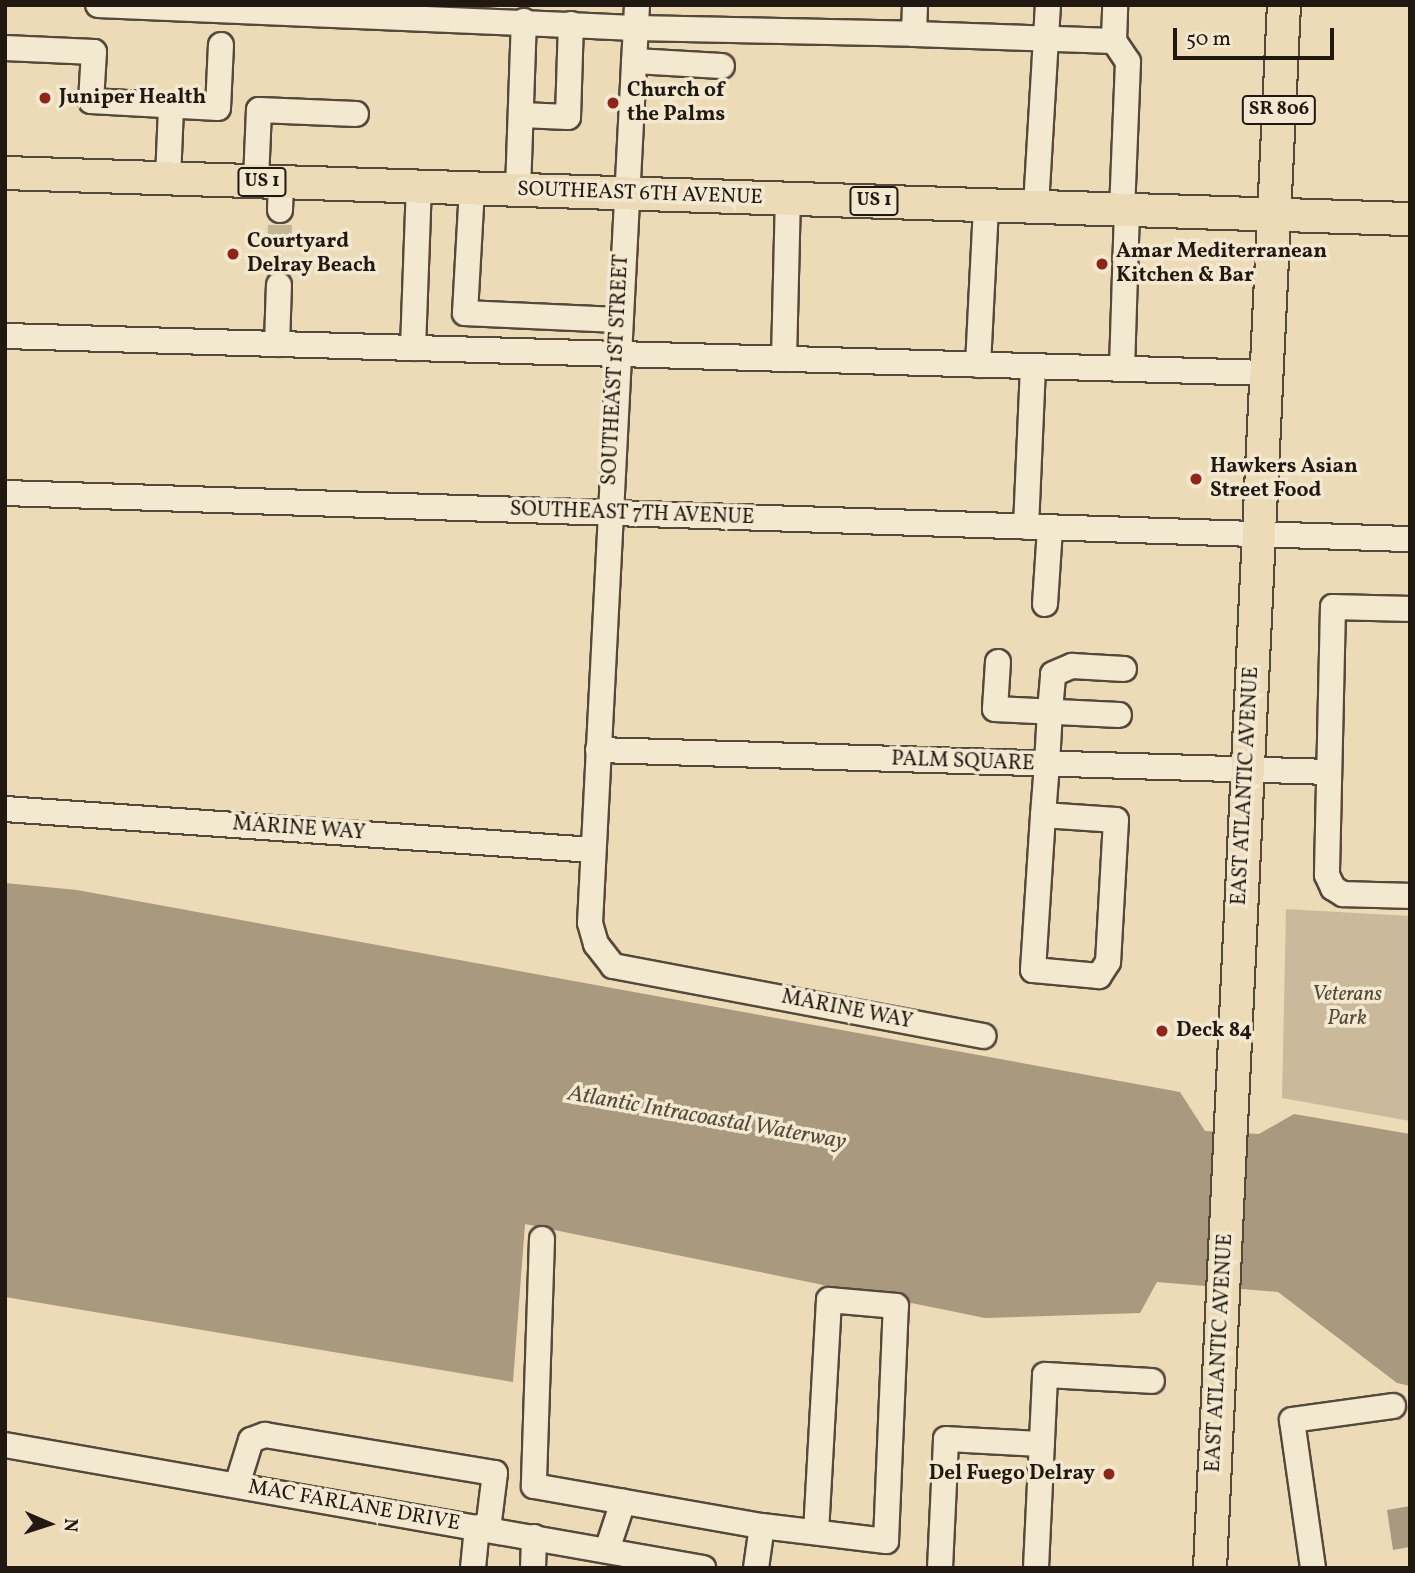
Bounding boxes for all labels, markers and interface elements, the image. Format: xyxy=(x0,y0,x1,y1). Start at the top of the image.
scale bar xyxy=(1177,14,1338,58)
text: 50 m xyxy=(1186,25,1231,54)
place label: Church of the Palms xyxy=(627,78,725,128)
place label: Juniper Health xyxy=(59,85,206,111)
marker: Juniper Health xyxy=(37,90,53,106)
road number: SR 806 xyxy=(1240,94,1318,125)
marker: Church of the Palms xyxy=(605,95,621,111)
road number: US 1 xyxy=(236,166,288,198)
street label: SOUTHEAST 6TH AVENUE xyxy=(516,177,764,211)
road number: US 1 xyxy=(848,186,900,216)
place label: Courtyard Delray Beach xyxy=(247,229,377,279)
place label: Amar Mediterranean Kitchen & Bar xyxy=(1116,239,1327,289)
marker: Courtyard Delray Beach xyxy=(225,246,241,262)
street label: SOUTHEAST 1ST STREET xyxy=(597,253,635,487)
marker: Amar Mediterranean Kitchen & Bar xyxy=(1094,256,1110,272)
place label: Hawkers Asian Street Food xyxy=(1210,454,1358,504)
marker: Hawkers Asian Street Food xyxy=(1188,471,1204,487)
street label: SOUTHEAST 7TH AVENUE xyxy=(509,497,755,531)
street label: EAST ATLANTIC AVENUE xyxy=(1227,666,1265,906)
street label: PALM SQUARE xyxy=(891,747,1035,777)
street label: MARINE WAY xyxy=(231,812,367,846)
park label: Veterans Park xyxy=(1312,982,1382,1032)
street label: MARINE WAY xyxy=(779,985,915,1035)
place label: Deck 84 xyxy=(1176,1018,1252,1044)
marker: Deck 84 xyxy=(1154,1023,1170,1039)
water label: Atlantic Intracoastal Waterway xyxy=(566,1080,848,1156)
street label: EAST ATLANTIC AVENUE xyxy=(1201,1233,1239,1473)
place label: Del Fuego Delray xyxy=(929,1461,1095,1487)
marker: Del Fuego Delray xyxy=(1101,1466,1117,1482)
street label: MAC FARLANE DRIVE xyxy=(246,1475,462,1537)
north arrow xyxy=(14,1489,84,1559)
text: N xyxy=(57,1518,83,1533)

